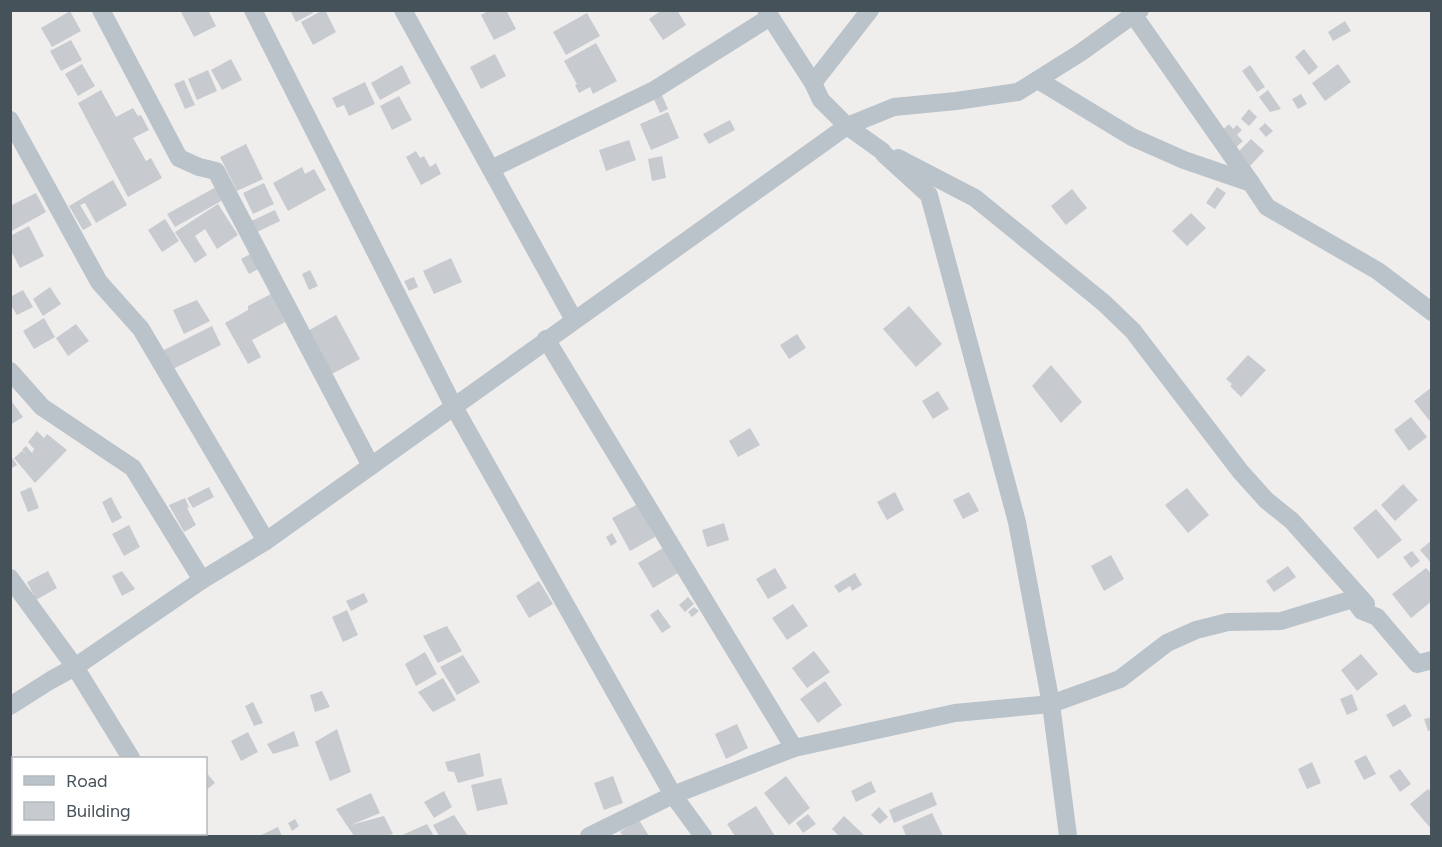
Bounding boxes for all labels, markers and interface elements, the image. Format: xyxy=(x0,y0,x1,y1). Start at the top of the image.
legend xyxy=(12,757,207,835)
text: Road xyxy=(66,770,107,792)
text: Building xyxy=(66,800,131,822)

